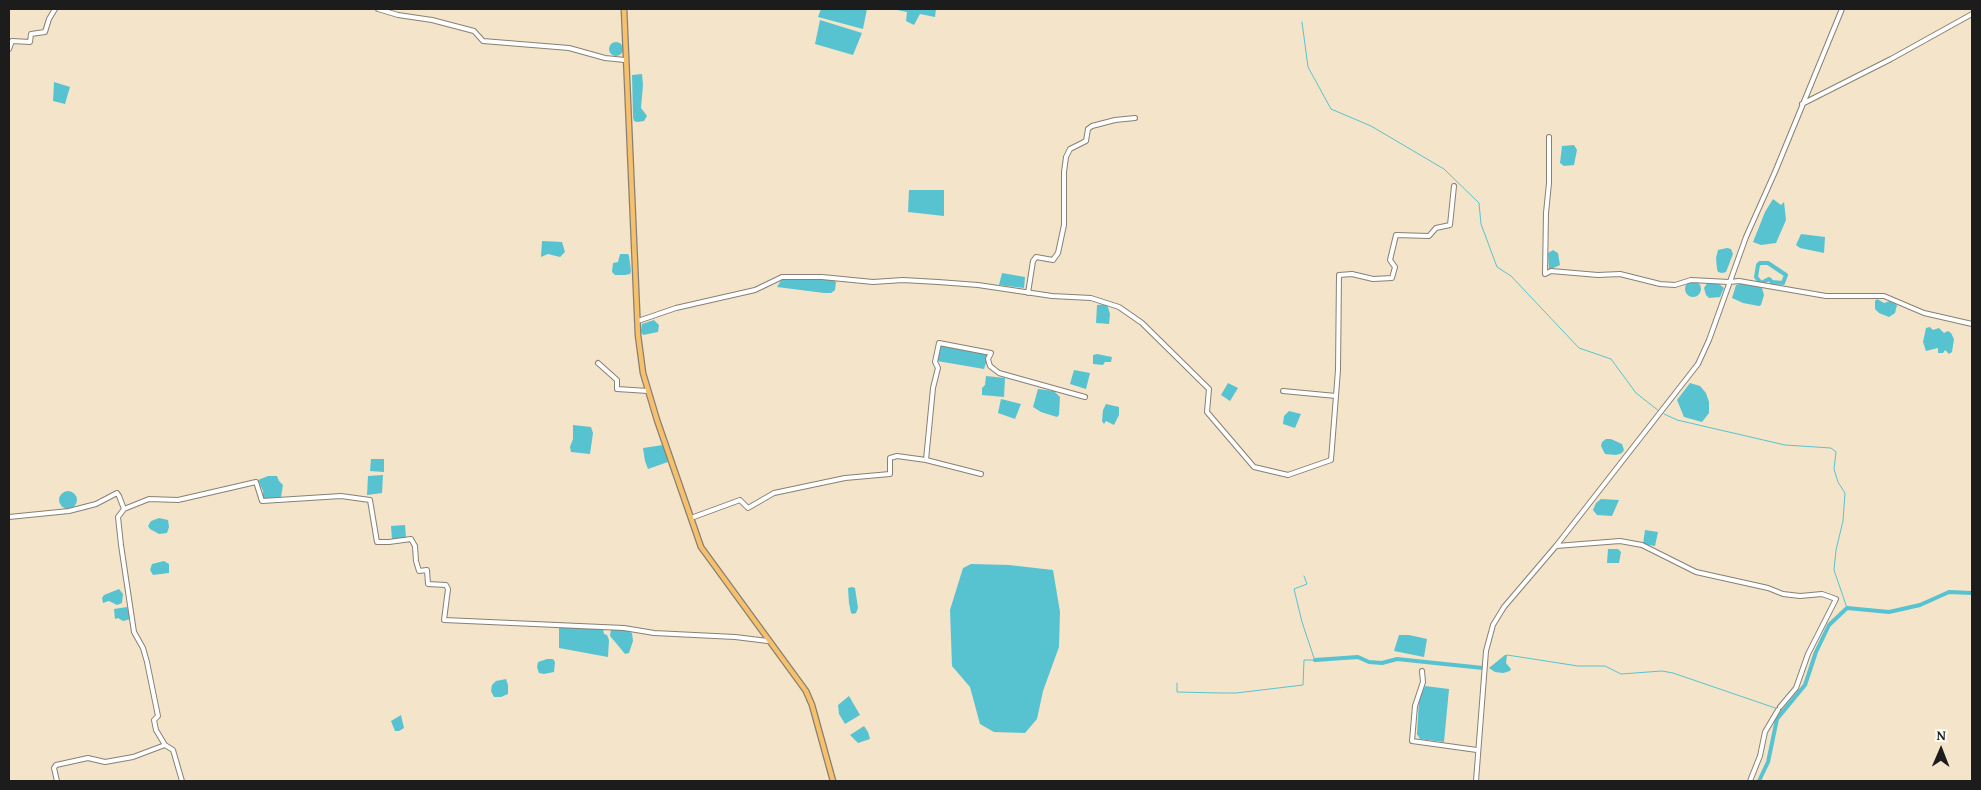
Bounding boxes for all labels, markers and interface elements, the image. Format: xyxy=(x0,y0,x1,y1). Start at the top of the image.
north arrow xyxy=(1916,725,1966,775)
text: N xyxy=(1936,725,1946,745)

